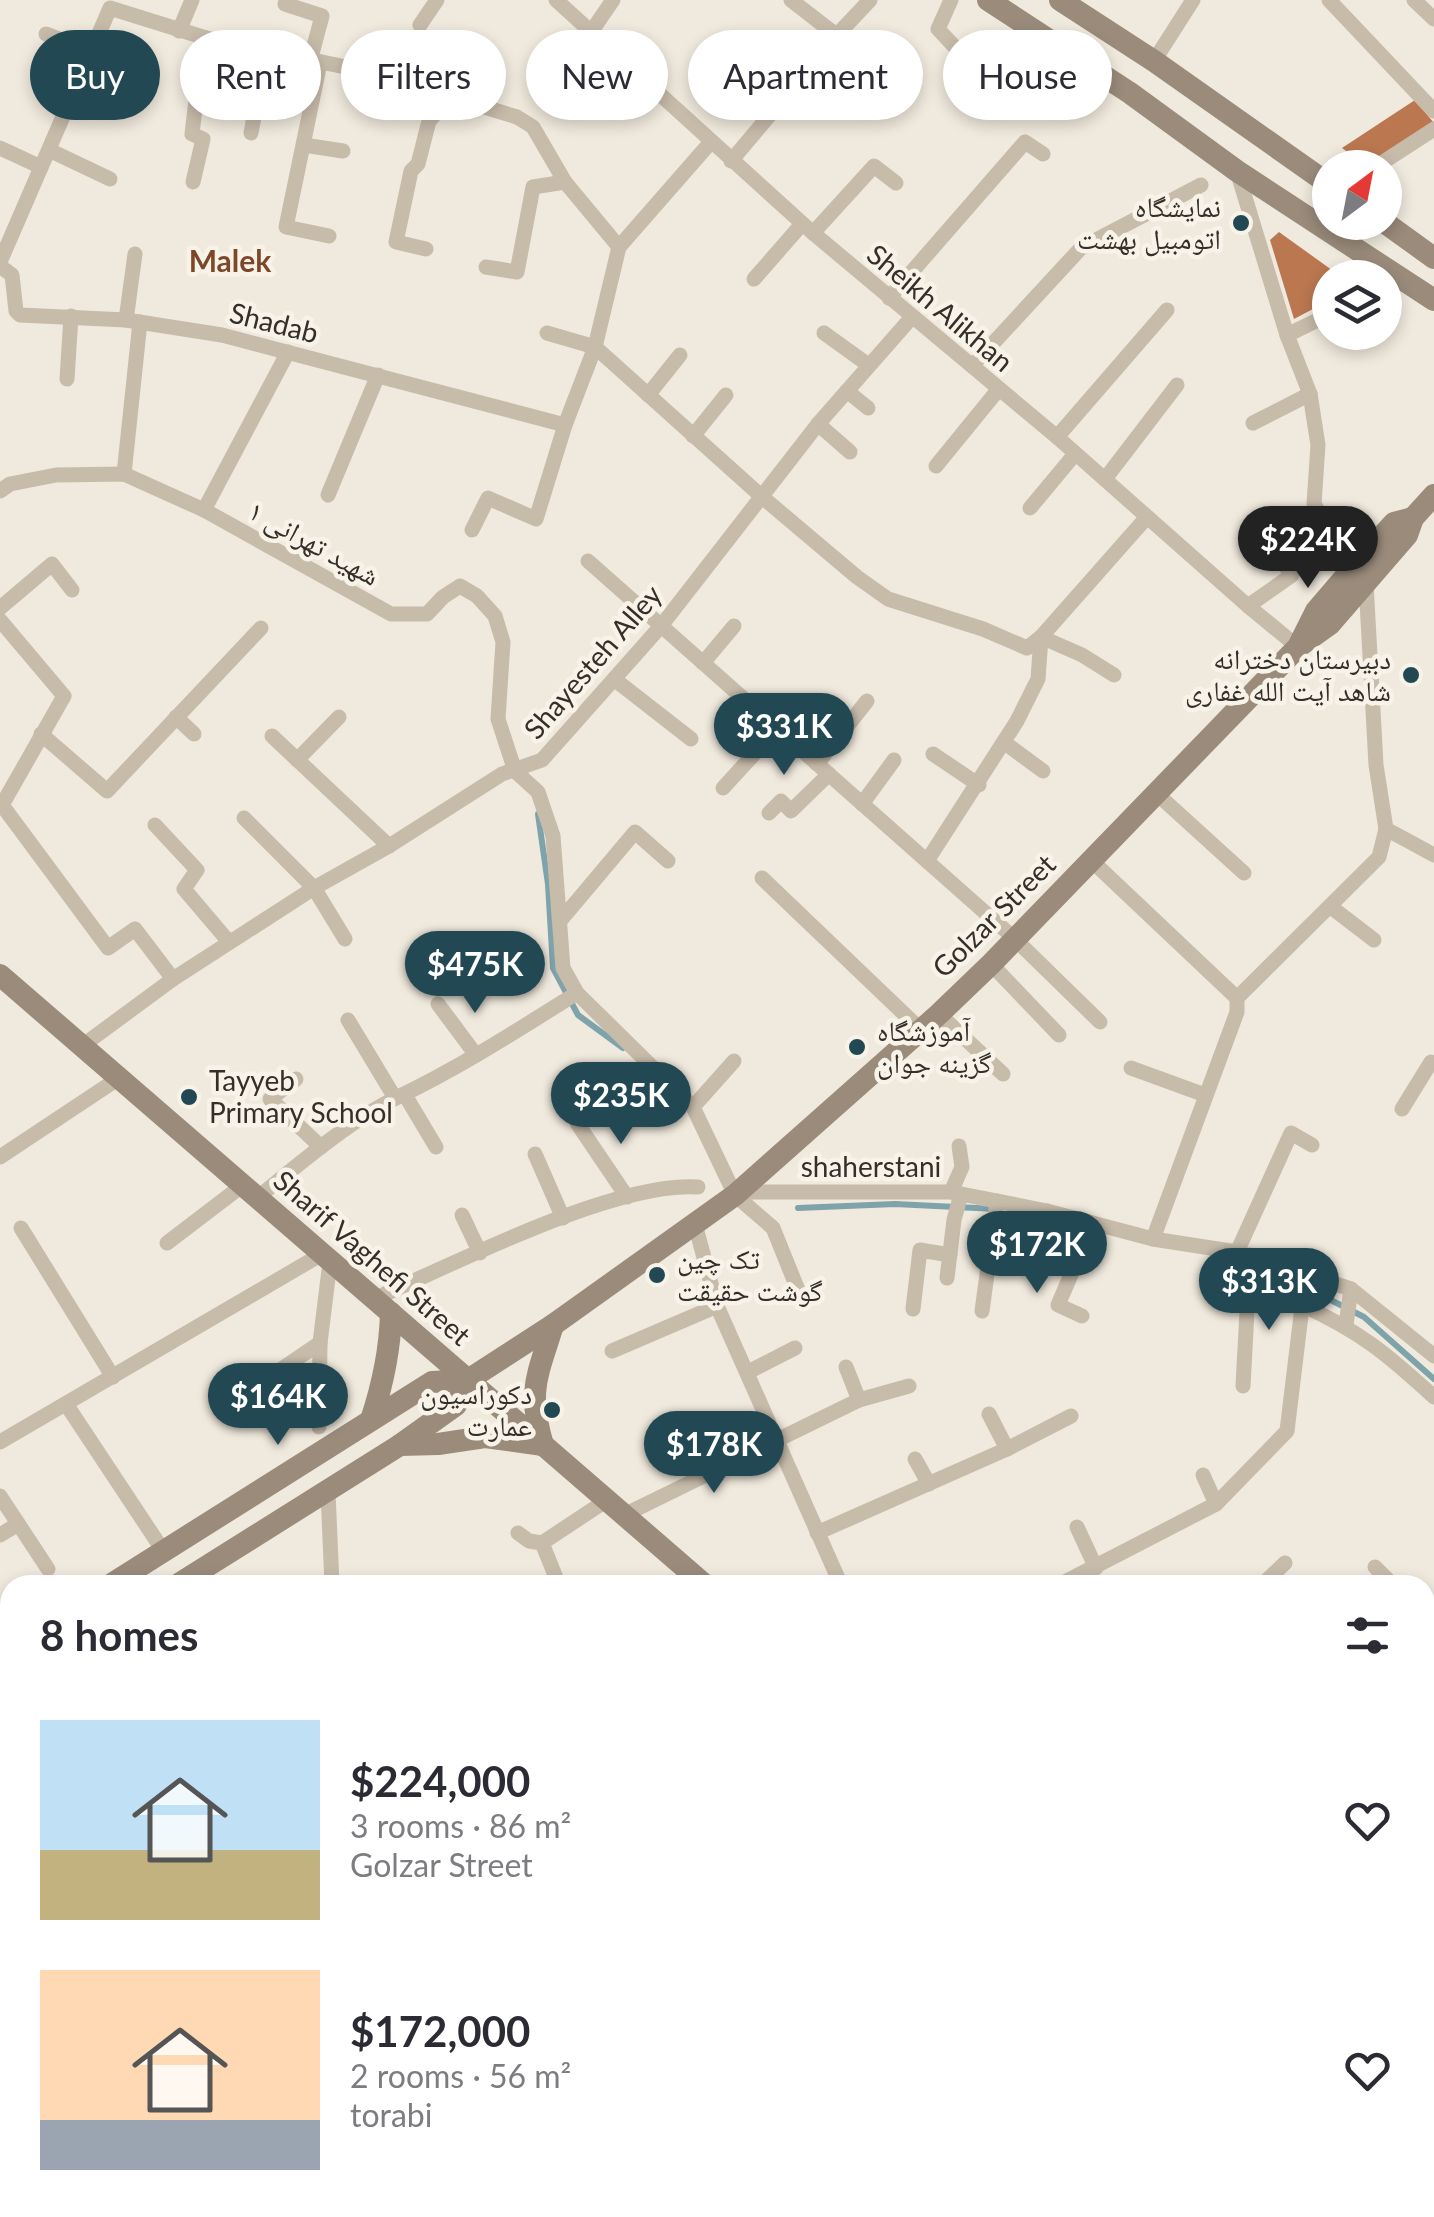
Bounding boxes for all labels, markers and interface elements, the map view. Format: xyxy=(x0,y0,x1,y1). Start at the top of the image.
chip: Buy xyxy=(30,30,160,120)
chip: Rent xyxy=(180,30,321,120)
chip: Filters xyxy=(341,30,506,120)
chip: New xyxy=(526,30,668,120)
chip: Apartment xyxy=(688,30,923,120)
chip: House xyxy=(943,30,1112,120)
north arrow xyxy=(1312,150,1402,240)
map controls xyxy=(1312,150,1402,350)
place label: نمایشگاه اتومبیل بهشت xyxy=(1077,189,1221,257)
marker: نمایشگاه اتومبیل بهشت xyxy=(1230,212,1252,234)
street label: Sheikh Alikhan xyxy=(861,236,1020,378)
district label: Malek xyxy=(189,242,272,278)
button: layers xyxy=(1312,260,1402,350)
street label: Shadab xyxy=(227,295,322,349)
street label: شهید تهرانی ۱ xyxy=(242,492,386,594)
pin: $224K xyxy=(1238,506,1378,591)
text: $224K xyxy=(1260,519,1356,558)
street label: Shayesteh Alley xyxy=(516,577,669,745)
place label: دبیرستان دخترانه شاهد آیت الله غفاری xyxy=(1185,641,1391,708)
marker: دبیرستان دخترانه شاهد آیت الله غفاری xyxy=(1400,664,1422,686)
pin: $331K xyxy=(714,693,854,778)
text: $331K xyxy=(736,706,832,745)
street label: Golzar Street xyxy=(925,847,1062,984)
pin: $475K xyxy=(405,931,545,1016)
text: $475K xyxy=(427,944,523,983)
place label: آموزشگاه گزینه جوان xyxy=(877,1013,992,1080)
marker: آموزشگاه گزینه جوان xyxy=(846,1036,868,1058)
pin: $235K xyxy=(551,1062,691,1147)
place label: Tayyeb Primary School xyxy=(209,1063,393,1129)
text: $235K xyxy=(573,1075,669,1114)
marker: Tayyeb Primary School xyxy=(178,1086,200,1108)
street label: shaherstani xyxy=(801,1149,941,1183)
street label: Sharif Vaghefi Street xyxy=(267,1163,478,1352)
pin: $172K xyxy=(967,1211,1107,1296)
text: $172K xyxy=(989,1224,1085,1263)
place label: تک چین گوشت حقیقت xyxy=(677,1241,823,1307)
pin: $313K xyxy=(1199,1248,1339,1333)
text: $313K xyxy=(1221,1261,1317,1300)
marker: تک چین گوشت حقیقت xyxy=(646,1264,668,1286)
pin: $164K xyxy=(208,1363,348,1448)
text: $164K xyxy=(230,1376,326,1415)
place label: دکوراسیون عمارت xyxy=(420,1376,532,1442)
marker: دکوراسیون عمارت xyxy=(541,1399,563,1421)
pin: $178K xyxy=(644,1411,784,1496)
text: $178K xyxy=(666,1424,762,1463)
icon: filters xyxy=(1340,1608,1395,1663)
text: 8 homes xyxy=(40,1610,198,1660)
text: $224,000 xyxy=(350,1756,530,1806)
icon: home xyxy=(120,1760,240,1880)
icon: heart xyxy=(1340,1793,1395,1848)
text: 3 rooms · 86 m² xyxy=(350,1806,571,1845)
text: Golzar Street xyxy=(350,1845,533,1884)
text: $172,000 xyxy=(350,2006,530,2056)
icon: home xyxy=(120,2010,240,2130)
icon: heart xyxy=(1340,2043,1395,2098)
text: 2 rooms · 56 m² xyxy=(350,2056,571,2095)
text: torabi xyxy=(350,2095,432,2134)

